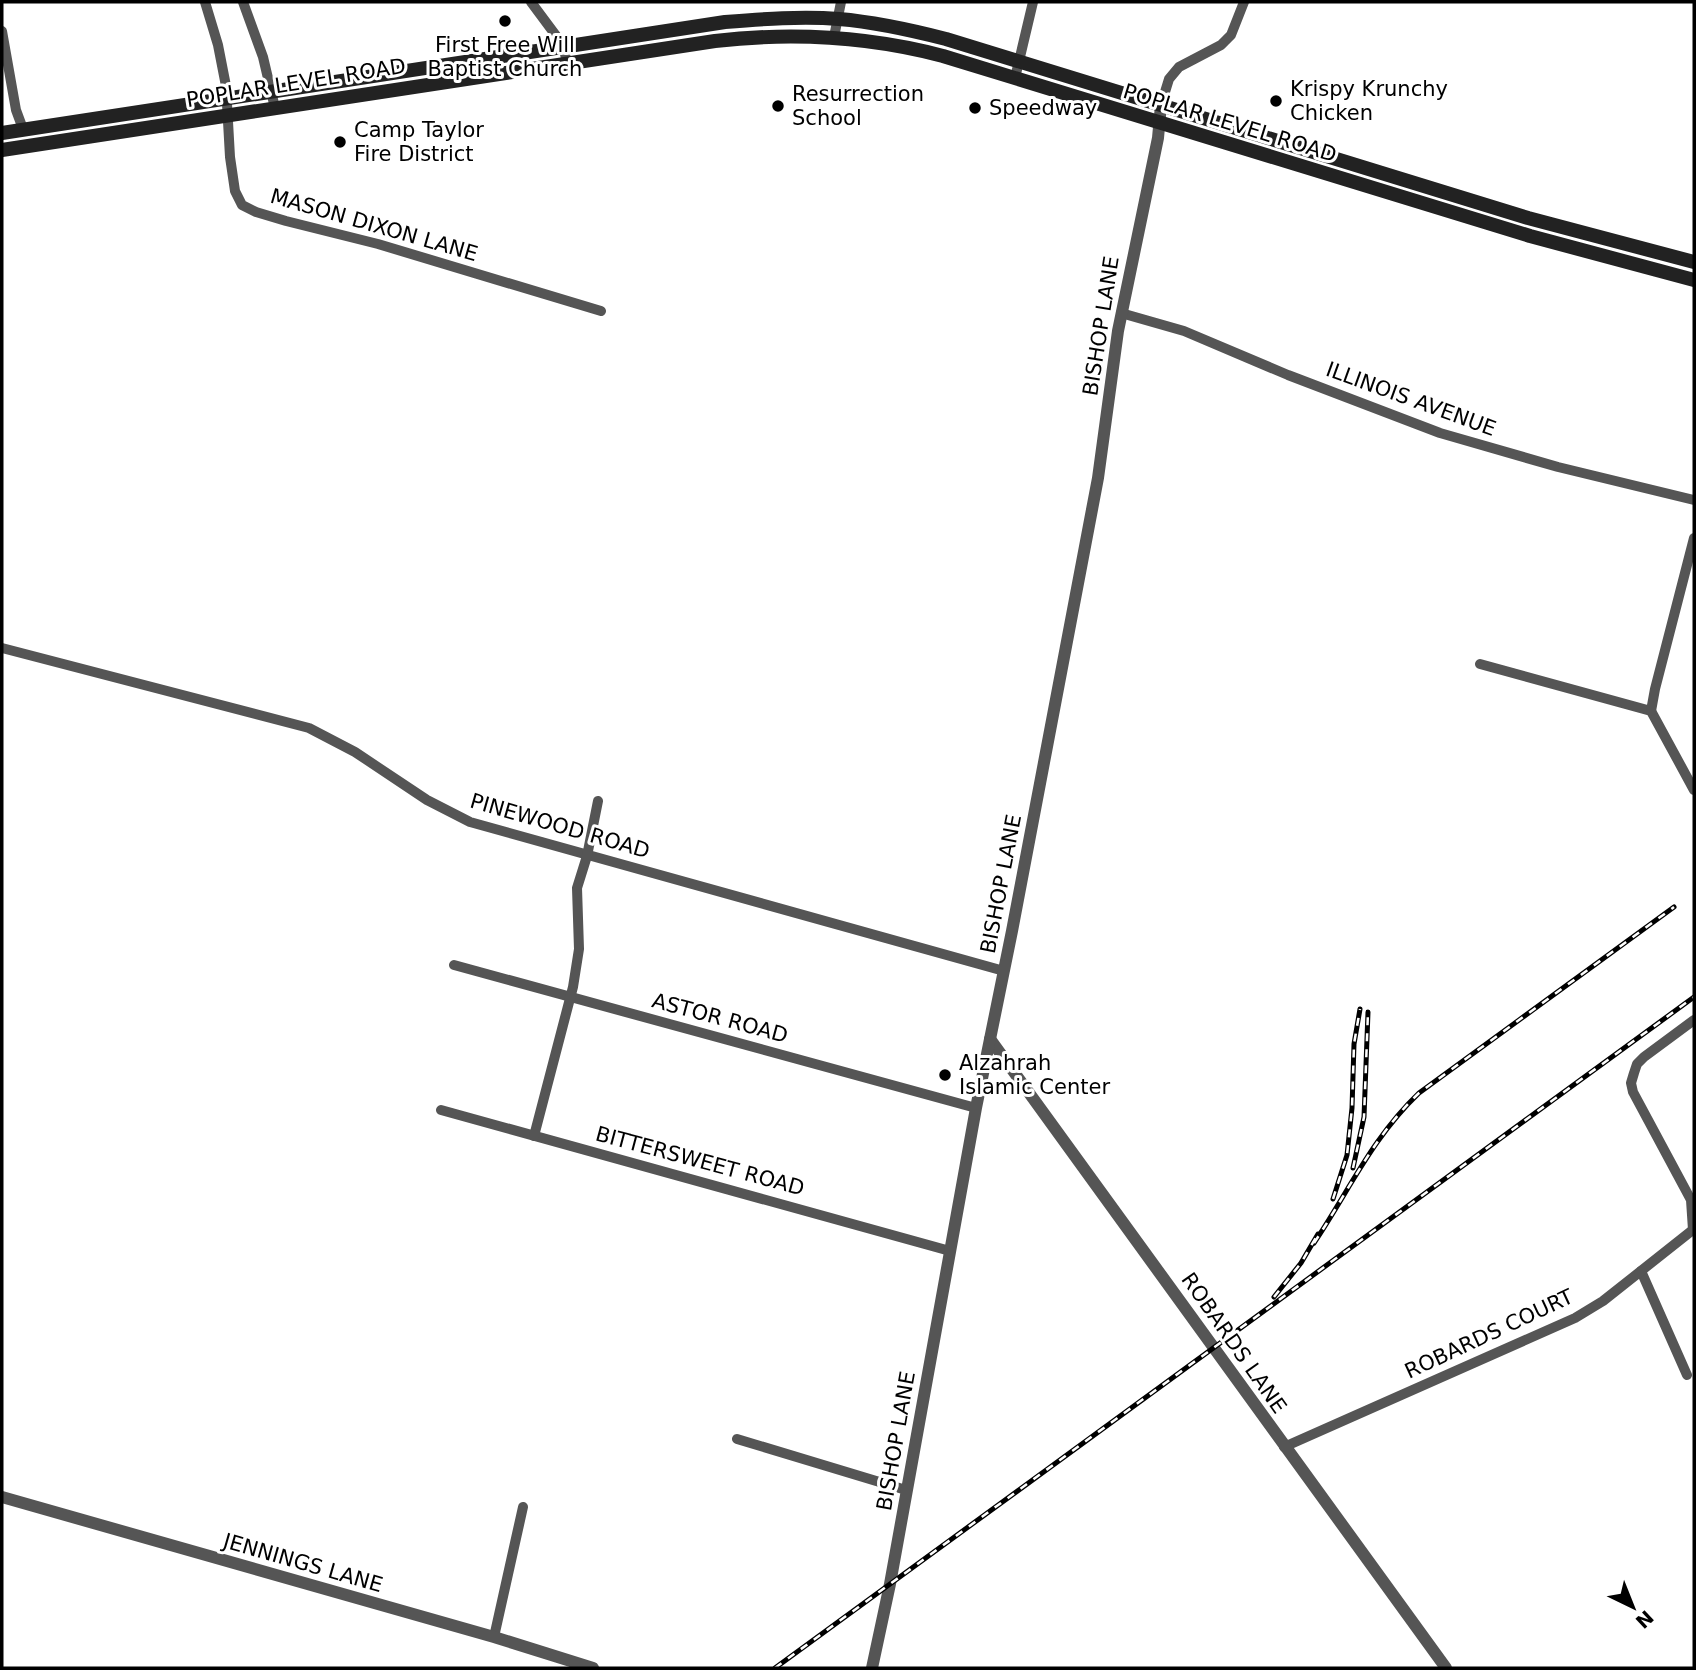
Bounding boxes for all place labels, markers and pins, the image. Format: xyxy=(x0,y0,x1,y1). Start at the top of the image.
marker: First Free Will Baptist Church xyxy=(497,13,513,29)
place label: First Free Will Baptist Church xyxy=(428,33,582,81)
place label: Krispy Krunchy Chicken xyxy=(1290,77,1448,125)
place label: Resurrection School xyxy=(792,82,924,130)
marker: Krispy Krunchy Chicken xyxy=(1268,93,1284,109)
place label: Speedway xyxy=(989,96,1097,120)
marker: Resurrection School xyxy=(770,98,786,114)
marker: Speedway xyxy=(967,100,983,116)
place label: Camp Taylor Fire District xyxy=(354,118,484,166)
marker: Camp Taylor Fire District xyxy=(332,134,348,150)
place label: Alzahrah Islamic Center xyxy=(959,1051,1110,1099)
marker: Alzahrah Islamic Center xyxy=(937,1067,953,1083)

